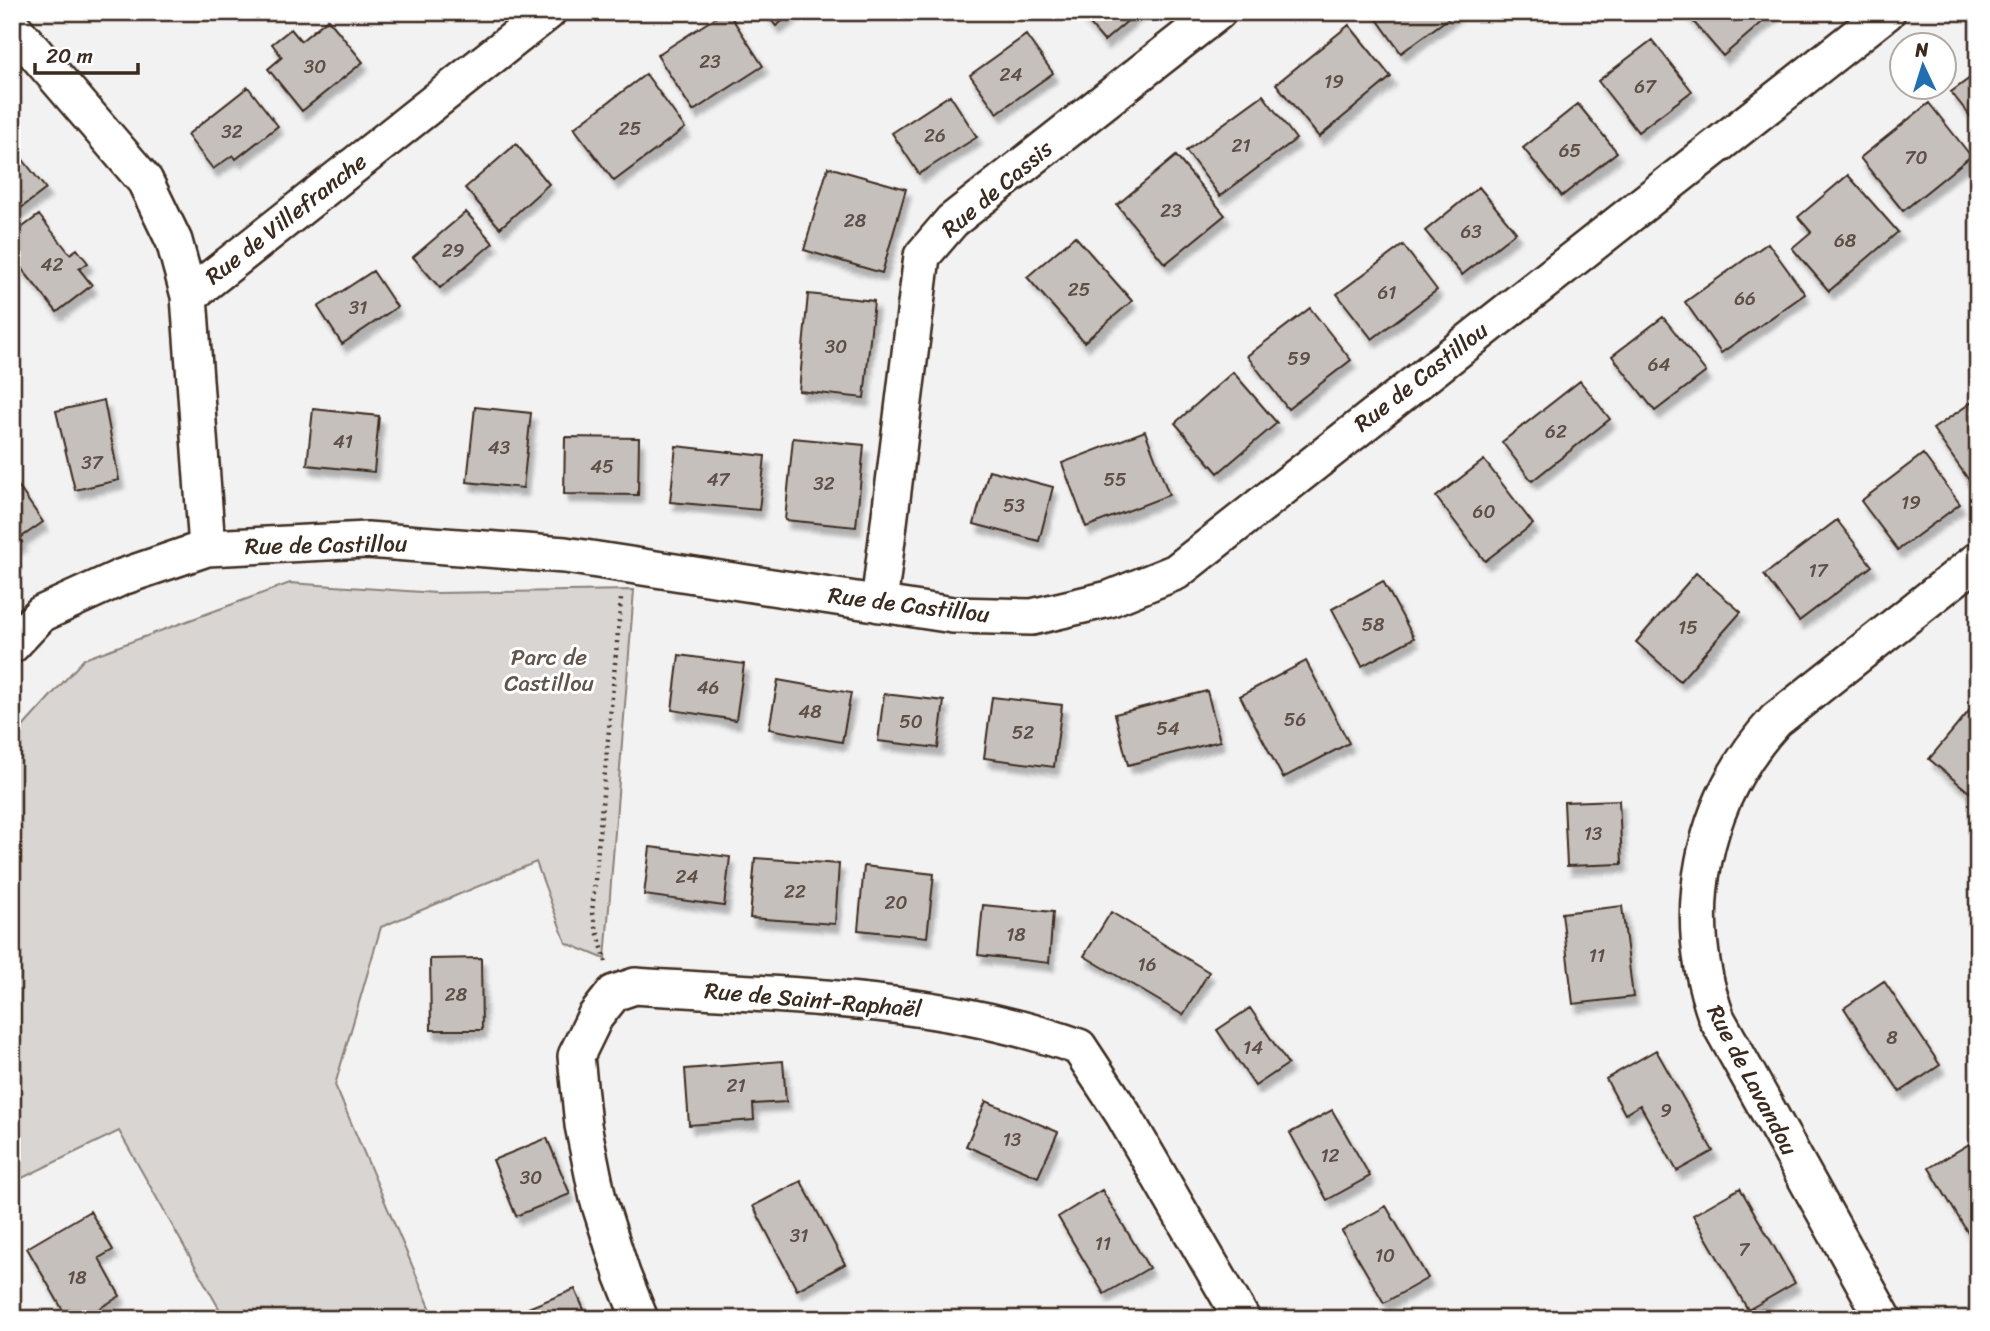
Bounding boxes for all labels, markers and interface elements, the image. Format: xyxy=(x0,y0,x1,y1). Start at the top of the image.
scale bar xyxy=(35,32,138,76)
north arrow xyxy=(1888,32,1958,102)
text: N xyxy=(1913,33,1930,67)
text: 20 m xyxy=(46,37,93,75)
house number: 23 xyxy=(699,45,721,78)
house number: 30 xyxy=(304,50,326,83)
house number: 24 xyxy=(1000,58,1023,91)
house number: 19 xyxy=(1324,65,1344,98)
house number: 67 xyxy=(1634,70,1657,103)
house number: 25 xyxy=(619,112,642,145)
house number: 32 xyxy=(221,115,243,148)
house number: 26 xyxy=(924,119,946,152)
street label: Rue de Cassis xyxy=(932,129,1063,248)
house number: 21 xyxy=(1231,129,1251,162)
house number: 65 xyxy=(1559,134,1582,167)
house number: 70 xyxy=(1905,141,1927,174)
street label: Rue de Villefranche xyxy=(196,142,376,296)
house number: 23 xyxy=(1160,194,1182,227)
house number: 28 xyxy=(844,204,867,237)
house number: 63 xyxy=(1460,215,1482,248)
house number: 68 xyxy=(1834,224,1857,257)
house number: 29 xyxy=(442,234,464,267)
house number: 42 xyxy=(41,248,63,281)
house number: 25 xyxy=(1068,273,1091,306)
house number: 61 xyxy=(1378,276,1396,309)
house number: 66 xyxy=(1734,282,1756,315)
house number: 31 xyxy=(349,291,367,324)
street label: Rue de Castillou xyxy=(1344,311,1498,443)
house number: 30 xyxy=(825,330,847,363)
house number: 59 xyxy=(1287,342,1311,375)
house number: 64 xyxy=(1648,348,1670,381)
house number: 62 xyxy=(1545,415,1567,448)
house number: 41 xyxy=(333,425,353,458)
house number: 43 xyxy=(488,431,511,464)
house number: 37 xyxy=(81,446,104,479)
house number: 45 xyxy=(590,450,614,483)
house number: 47 xyxy=(707,463,731,496)
house number: 55 xyxy=(1103,463,1127,496)
house number: 32 xyxy=(813,467,835,500)
house number: 19 xyxy=(1901,486,1921,519)
house number: 53 xyxy=(1003,489,1026,522)
house number: 60 xyxy=(1473,495,1495,528)
street label: Rue de Castillou xyxy=(245,523,408,567)
house number: 17 xyxy=(1808,554,1829,587)
street label: Rue de Castillou xyxy=(826,575,993,635)
house number: 58 xyxy=(1361,608,1385,641)
house number: 15 xyxy=(1678,611,1698,644)
park label: Parc de Castillou xyxy=(504,637,595,704)
house number: 46 xyxy=(697,671,719,704)
house number: 48 xyxy=(798,695,822,728)
house number: 56 xyxy=(1284,703,1306,736)
house number: 50 xyxy=(899,705,923,738)
house number: 54 xyxy=(1156,712,1180,745)
house number: 52 xyxy=(1012,716,1034,749)
house number: 13 xyxy=(1584,817,1603,850)
house number: 24 xyxy=(676,860,699,893)
house number: 22 xyxy=(784,875,806,908)
house number: 20 xyxy=(885,886,907,919)
house number: 18 xyxy=(1006,918,1026,951)
house number: 11 xyxy=(1589,939,1605,972)
house number: 16 xyxy=(1138,948,1156,981)
street label: Rue de Saint-Raphaël xyxy=(703,970,924,1030)
house number: 28 xyxy=(445,978,468,1011)
street label: Rue de Lavandou xyxy=(1695,997,1809,1164)
house number: 8 xyxy=(1886,1021,1898,1054)
house number: 14 xyxy=(1243,1031,1263,1064)
house number: 21 xyxy=(726,1069,746,1102)
house number: 9 xyxy=(1660,1094,1672,1127)
house number: 13 xyxy=(1003,1123,1022,1156)
house number: 12 xyxy=(1320,1139,1340,1172)
house number: 30 xyxy=(520,1161,542,1194)
house number: 31 xyxy=(790,1219,808,1252)
house number: 11 xyxy=(1095,1227,1111,1260)
house number: 7 xyxy=(1739,1233,1751,1266)
house number: 10 xyxy=(1375,1239,1395,1272)
house number: 18 xyxy=(67,1261,87,1294)

